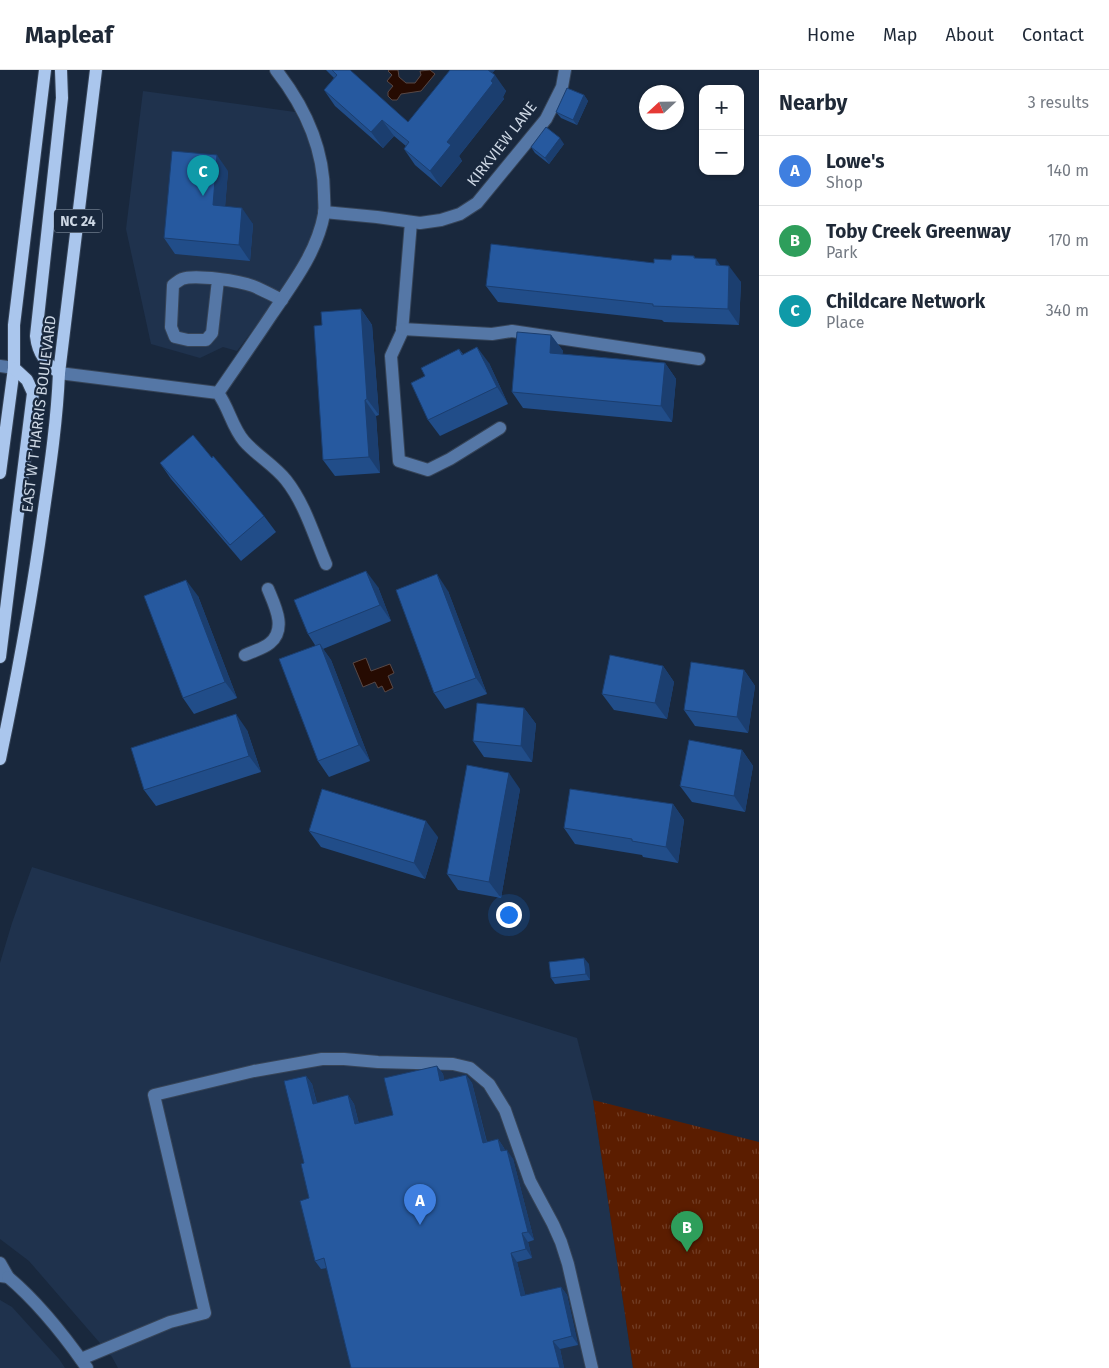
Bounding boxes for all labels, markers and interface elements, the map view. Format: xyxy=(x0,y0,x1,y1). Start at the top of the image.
text: Mapleaf xyxy=(25,21,113,49)
text: Home xyxy=(807,24,855,46)
text: Map xyxy=(883,24,917,46)
text: About xyxy=(945,24,994,46)
text: Contact xyxy=(1022,24,1084,46)
north arrow xyxy=(639,85,684,130)
map controls xyxy=(699,85,744,175)
button: + xyxy=(699,85,744,130)
text: Nearby xyxy=(779,90,847,116)
text: 3 results xyxy=(1028,93,1089,112)
street label: KIRKVIEW LANE xyxy=(463,98,541,190)
button: − xyxy=(699,130,744,175)
text: Lowe's xyxy=(826,150,884,173)
pin: C xyxy=(187,155,219,196)
text: A xyxy=(790,161,800,180)
text: 140 m xyxy=(1047,161,1089,180)
text: Shop xyxy=(826,173,863,192)
road number: NC 24 xyxy=(54,210,102,232)
text: Toby Creek Greenway xyxy=(826,220,1011,243)
text: B xyxy=(790,231,800,250)
text: 170 m xyxy=(1048,231,1089,250)
text: Park xyxy=(826,243,858,262)
text: Childcare Network xyxy=(826,290,985,313)
text: C xyxy=(790,301,800,320)
text: 340 m xyxy=(1046,301,1089,320)
text: Place xyxy=(826,313,865,332)
street label: EAST W T HARRIS BOULEVARD xyxy=(18,315,60,513)
your location xyxy=(496,902,522,928)
pin: A xyxy=(404,1184,436,1225)
pin: B xyxy=(671,1211,703,1252)

